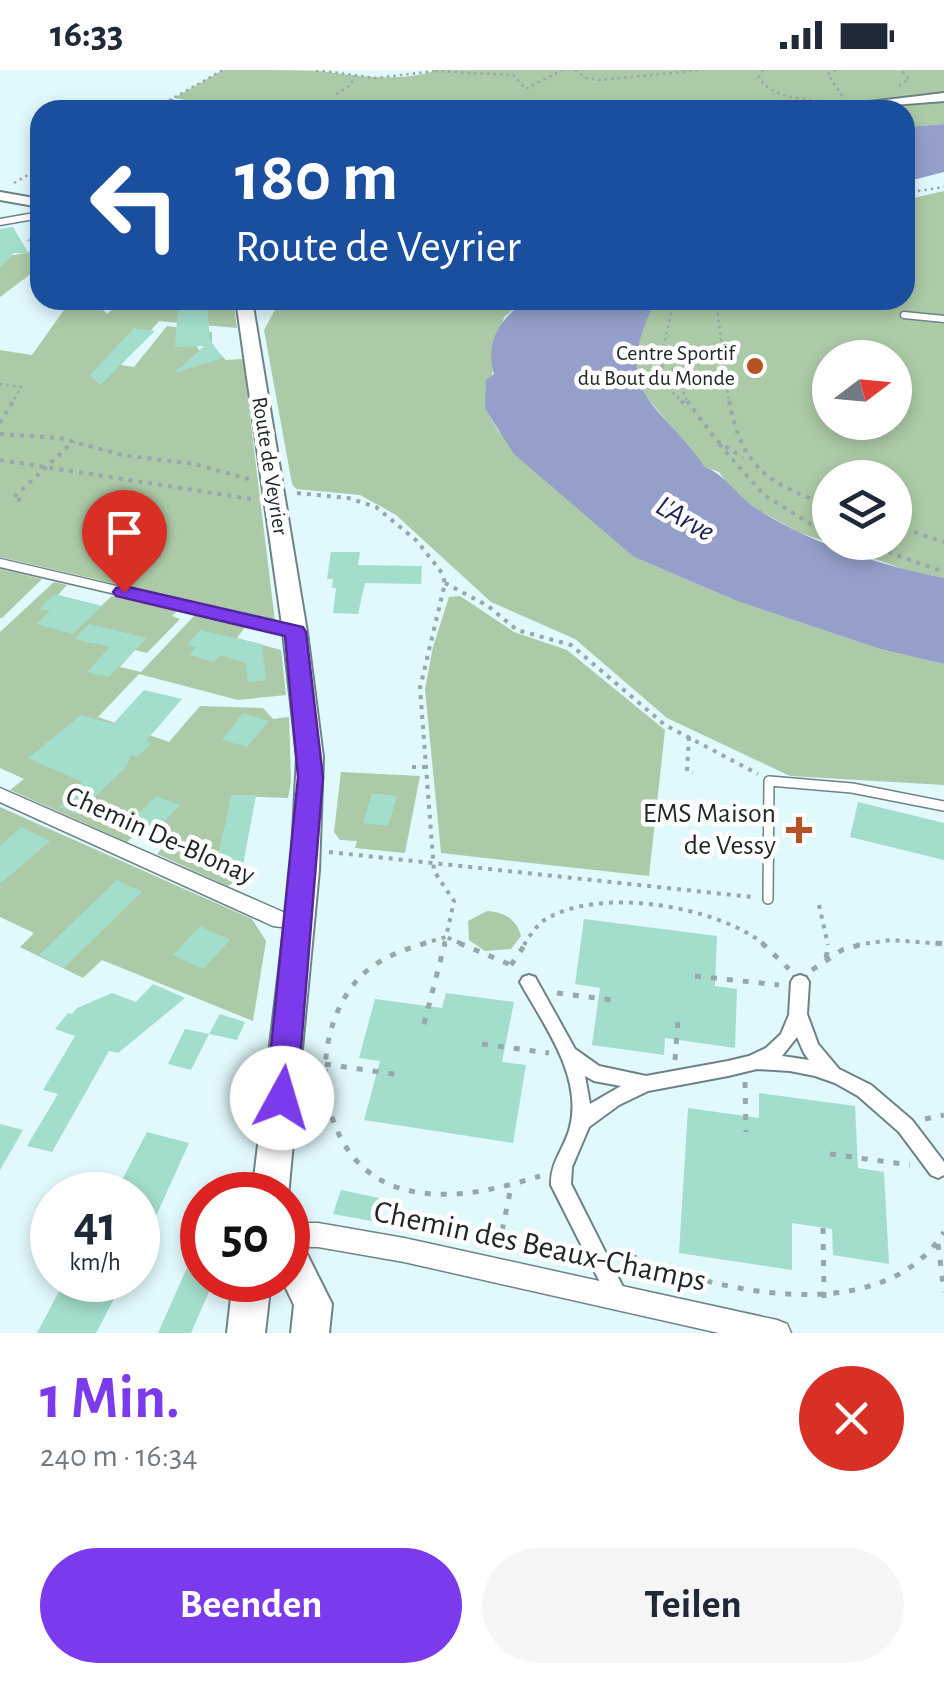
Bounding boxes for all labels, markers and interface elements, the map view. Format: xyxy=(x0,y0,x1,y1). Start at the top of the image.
text: 16:33 xyxy=(50,16,124,54)
icon: left xyxy=(70,140,200,270)
text: 180 m xyxy=(235,143,398,213)
text: Route de Veyrier xyxy=(235,225,521,270)
north arrow xyxy=(812,340,912,440)
map controls xyxy=(812,340,912,560)
place label: Centre Sportif du Bout du Monde xyxy=(578,342,736,389)
marker: Centre Sportif du Bout du Monde xyxy=(744,355,766,377)
street label: Route de Veyrier xyxy=(248,395,292,537)
button: layers xyxy=(812,460,912,560)
pin xyxy=(82,490,167,593)
water label: L'Arve xyxy=(651,491,719,547)
icon: arrive xyxy=(97,505,152,560)
street label: Chemin De-Blonay xyxy=(61,782,259,890)
place label: EMS Maison de Vessy xyxy=(643,800,776,860)
marker: EMS Maison de Vessy xyxy=(786,817,812,843)
position arrow xyxy=(230,1046,334,1150)
speed limit sign: 50 xyxy=(180,1172,310,1302)
street label: Chemin des Beaux-Champs xyxy=(371,1195,709,1297)
text: 41 xyxy=(73,1200,117,1250)
text: km/h xyxy=(69,1250,121,1275)
button: close xyxy=(799,1366,904,1471)
text: 1 Min. xyxy=(40,1369,180,1429)
text: 240 m · 16:34 xyxy=(40,1440,198,1472)
button: Beenden xyxy=(40,1548,462,1663)
button: Teilen xyxy=(482,1548,904,1663)

